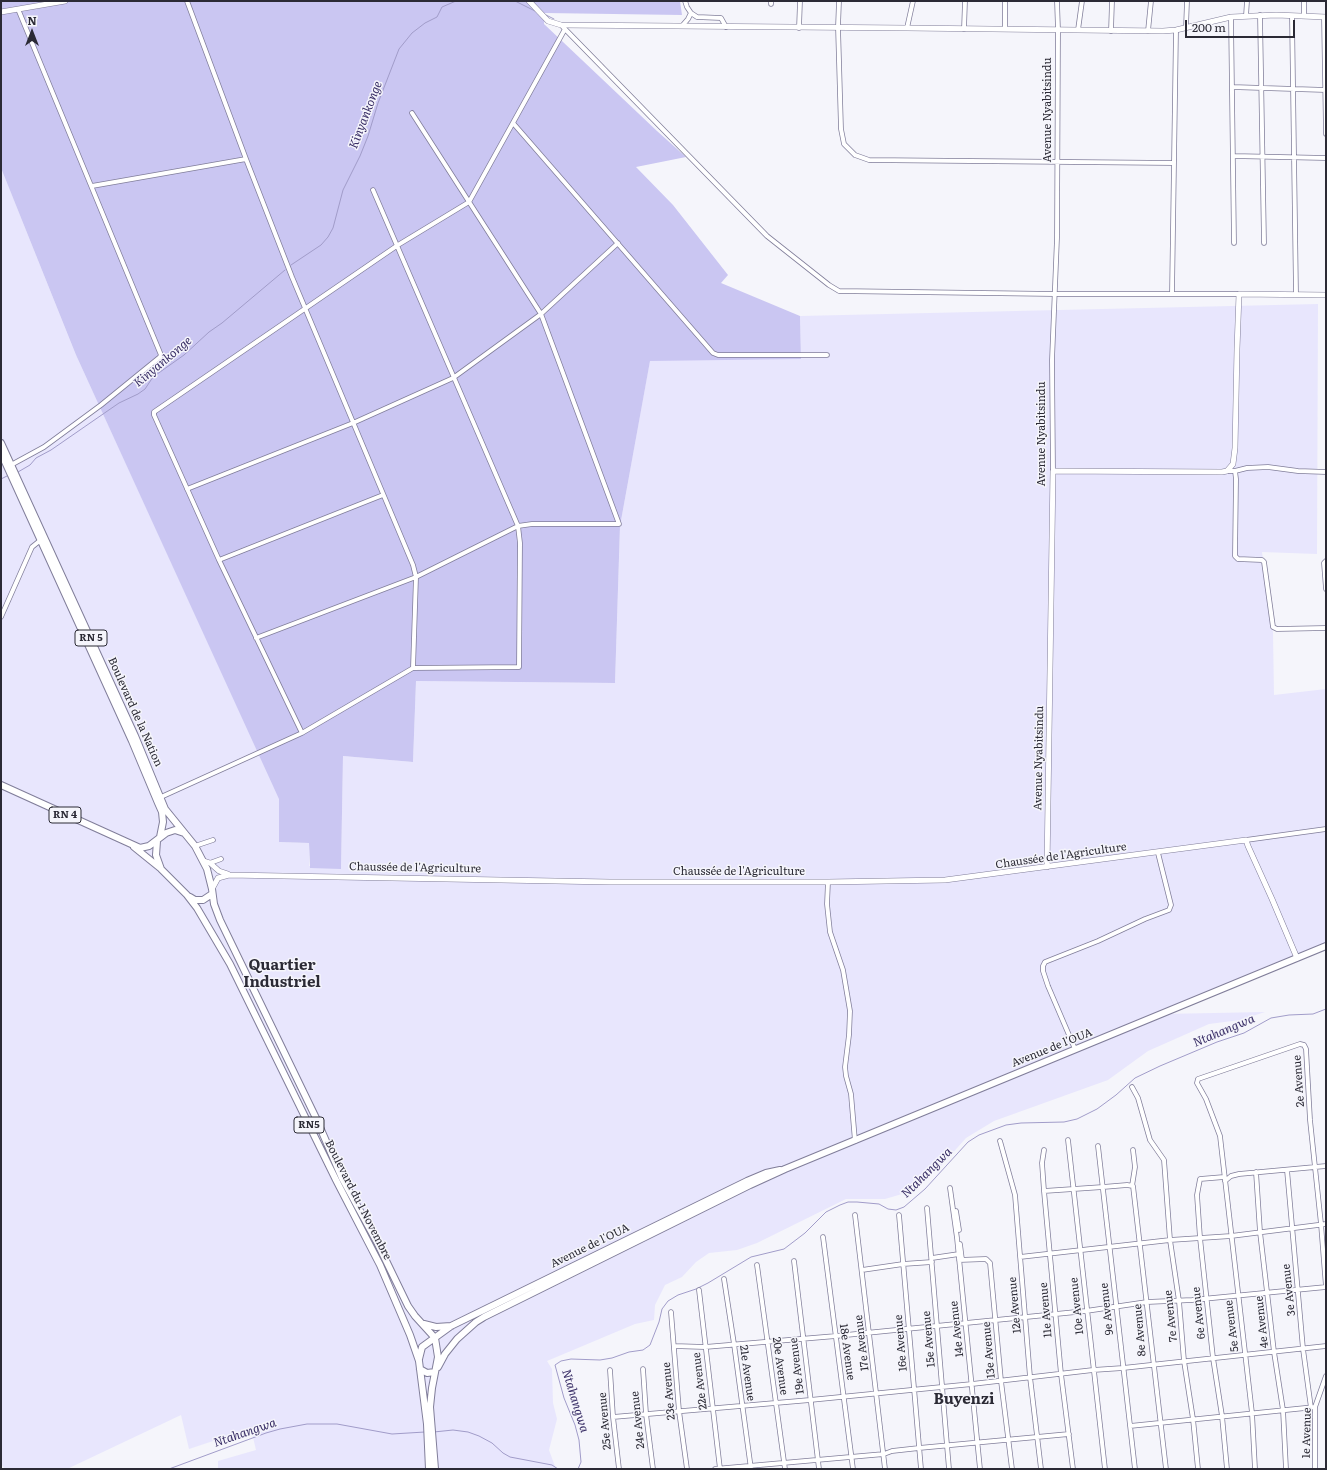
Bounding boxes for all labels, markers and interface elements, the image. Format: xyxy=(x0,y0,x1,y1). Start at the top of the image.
north arrow xyxy=(12,12,52,52)
text: N xyxy=(27,12,37,28)
scale bar xyxy=(1187,12,1297,38)
text: 200 m xyxy=(1192,18,1226,36)
street label: Avenue Nyabitsindu xyxy=(1041,58,1055,162)
water label: Kinyankonge xyxy=(347,79,385,151)
water label: Kinyankonge xyxy=(131,334,195,390)
street label: Avenue Nyabitsindu xyxy=(1035,382,1049,486)
road number: RN 5 xyxy=(75,630,107,646)
street label: Boulevard de la Nation xyxy=(105,655,165,769)
street label: Avenue Nyabitsindu xyxy=(1031,705,1047,811)
road number: RN 4 xyxy=(49,807,81,823)
street label: Chaussée de l'Agriculture xyxy=(995,840,1127,872)
street label: Chaussée de l'Agriculture xyxy=(349,860,481,876)
street label: Chaussée de l'Agriculture xyxy=(673,865,805,879)
district label: Quartier Industriel xyxy=(243,957,321,992)
water label: Ntahangwa xyxy=(1191,1012,1257,1050)
street label: Avenue de l'OUA xyxy=(1010,1026,1094,1070)
street label: 2e Avenue xyxy=(1291,1055,1307,1107)
road number: RN5 xyxy=(294,1117,324,1133)
street label: Boulevard du 1 Novembre xyxy=(322,1138,394,1262)
water label: Ntahangwa xyxy=(899,1145,955,1201)
street label: Avenue de l'OUA xyxy=(548,1221,632,1271)
street label: 3e Avenue xyxy=(1280,1263,1298,1317)
street label: 12e Avenue xyxy=(1006,1276,1024,1334)
street label: 10e Avenue xyxy=(1067,1277,1087,1335)
street label: 11e Avenue xyxy=(1037,1282,1055,1338)
street label: 9e Avenue xyxy=(1098,1282,1116,1336)
street label: 6e Avenue xyxy=(1190,1286,1208,1340)
street label: 7e Avenue xyxy=(1162,1289,1180,1343)
street label: 4e Avenue xyxy=(1253,1295,1271,1349)
street label: 5e Avenue xyxy=(1222,1299,1242,1353)
street label: 14e Avenue xyxy=(947,1300,967,1358)
street label: 8e Avenue xyxy=(1131,1303,1149,1357)
street label: 15e Avenue xyxy=(920,1310,938,1368)
street label: 17e Avenue xyxy=(852,1314,872,1372)
street label: 16e Avenue xyxy=(892,1314,910,1372)
street label: 13e Avenue xyxy=(980,1321,998,1379)
street label: 18e Avenue xyxy=(836,1323,858,1381)
street label: 20e Avenue xyxy=(769,1336,791,1396)
street label: 19e Avenue xyxy=(787,1337,807,1395)
street label: 21e Avenue xyxy=(737,1344,757,1402)
street label: 22e Avenue xyxy=(690,1352,710,1410)
street label: 23e Avenue xyxy=(660,1362,678,1420)
water label: Ntahangwa xyxy=(559,1368,591,1434)
street label: 24e Avenue xyxy=(628,1390,648,1450)
district label: Buyenzi xyxy=(933,1391,995,1409)
street label: 25e Avenue xyxy=(596,1392,614,1450)
street label: 1e Avenue xyxy=(1300,1407,1314,1459)
water label: Ntahangwa xyxy=(212,1416,278,1450)

